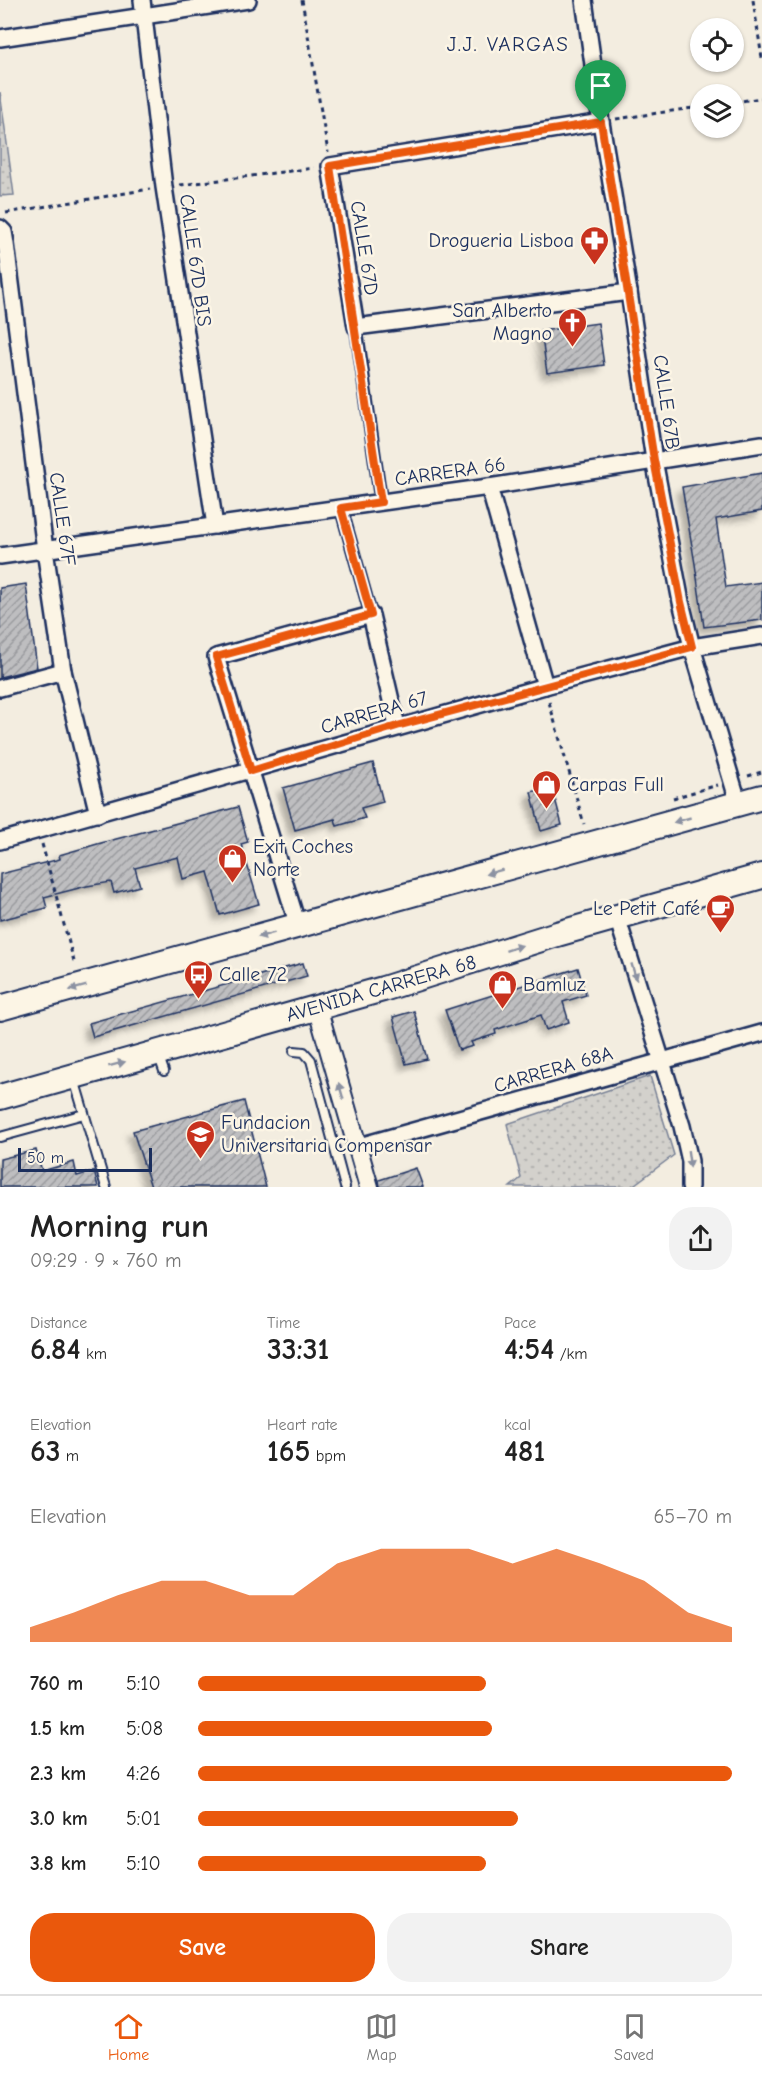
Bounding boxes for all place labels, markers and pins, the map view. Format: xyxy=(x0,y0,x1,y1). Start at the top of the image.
pin xyxy=(575,60,626,122)
pharmacy icon: Drogueria Lisboa xyxy=(579,224,611,266)
place label: Drogueria Lisboa xyxy=(428,229,574,252)
place label: San Alberto Magno xyxy=(453,299,552,345)
church icon: San Alberto Magno xyxy=(557,306,589,348)
shop icon: Carpas Full xyxy=(530,768,562,810)
place label: Carpas Full xyxy=(567,773,664,796)
place label: Exit Coches Norte xyxy=(253,835,353,881)
shop icon: Exit Coches Norte xyxy=(216,842,248,884)
cafe icon: Le Petit Café xyxy=(705,892,737,934)
place label: Le Petit Café xyxy=(593,897,700,920)
bus stop icon: Calle 72 xyxy=(182,958,214,1000)
place label: Calle 72 xyxy=(219,963,287,986)
shop icon: Bamluz xyxy=(486,968,518,1010)
place label: Bamluz xyxy=(523,973,586,996)
place label: Fundacion Universitaria Compensar xyxy=(221,1111,432,1157)
school or university icon: Fundacion Universitaria Compensar xyxy=(184,1118,216,1160)

